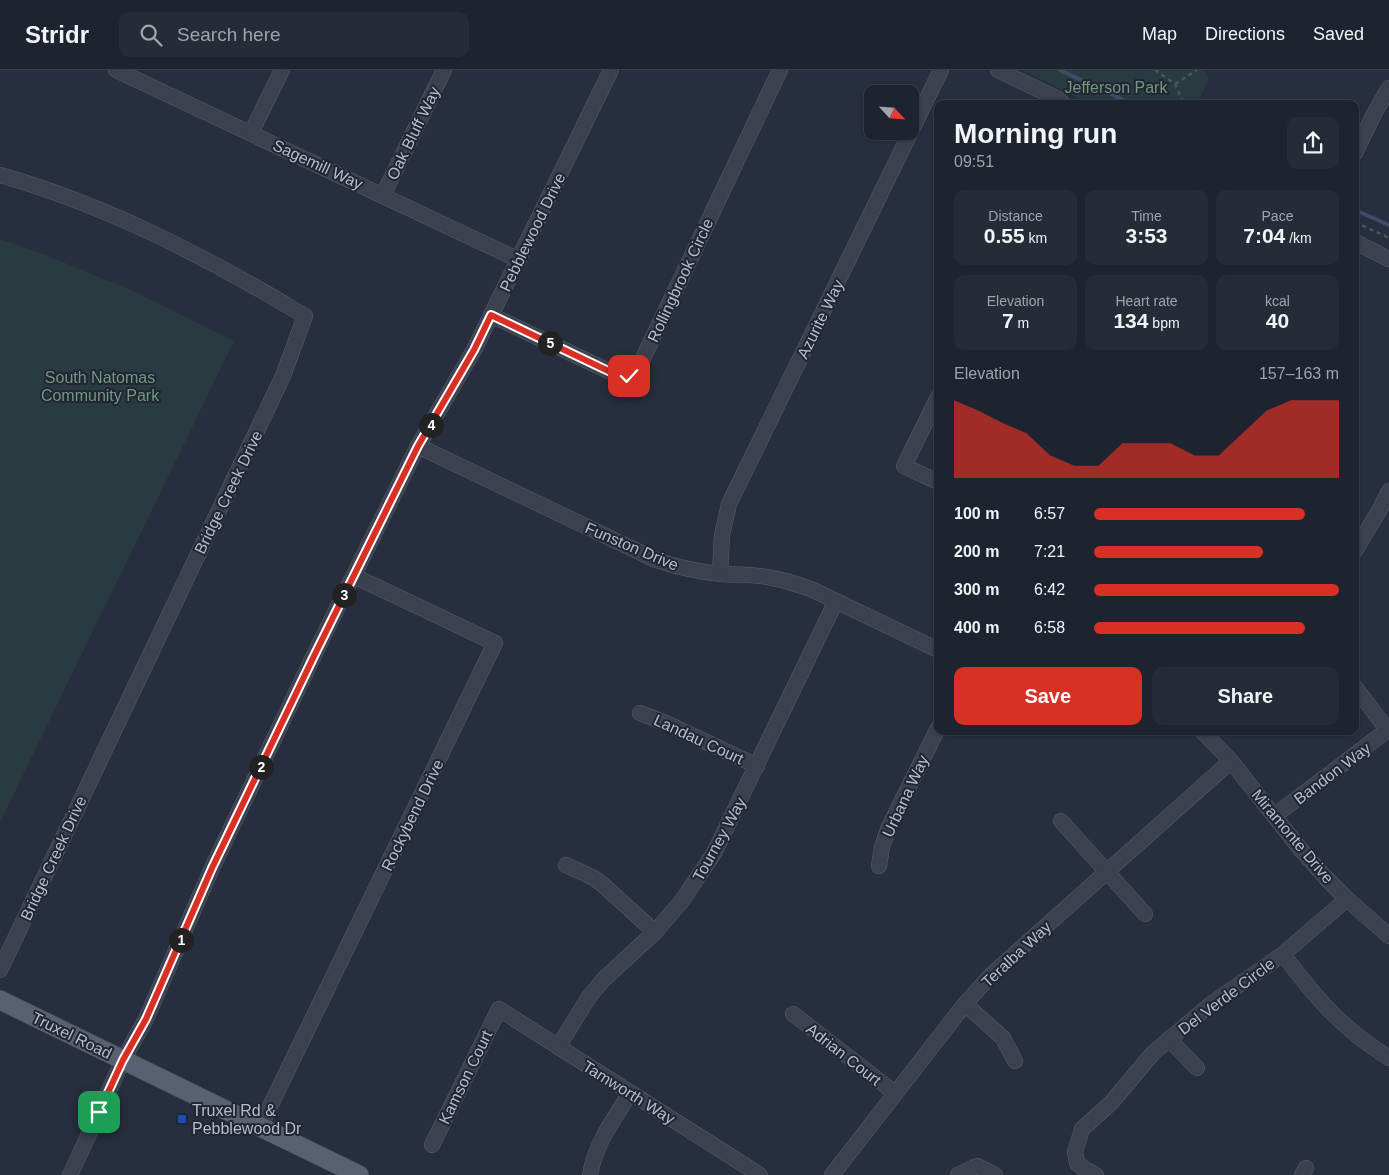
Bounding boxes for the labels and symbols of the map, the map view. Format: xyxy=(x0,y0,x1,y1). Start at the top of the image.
park label: Jefferson Park xyxy=(1065,79,1168,96)
street label: Oak Bluff Way xyxy=(384,84,443,183)
north arrow xyxy=(864,85,919,140)
street label: Sagemill Way xyxy=(270,136,365,193)
street label: Pebblewood Drive xyxy=(496,170,569,294)
street label: Rollingbrook Circle xyxy=(644,216,717,345)
street label: Azurite Way xyxy=(794,277,847,361)
pin: 5 xyxy=(538,330,562,356)
pin xyxy=(608,355,650,397)
park label: South Natomas Community Park xyxy=(41,369,160,404)
pin: 4 xyxy=(418,412,444,438)
street label: Bridge Creek Drive xyxy=(191,428,266,557)
street label: Funston Drive xyxy=(583,519,681,574)
pin: 3 xyxy=(332,582,356,608)
street label: Landau Court xyxy=(651,711,747,768)
street label: Bandon Way xyxy=(1291,739,1374,808)
street label: Urbana Way xyxy=(879,753,932,840)
pin: 2 xyxy=(248,754,274,780)
street label: Rockybend Drive xyxy=(378,757,447,874)
street label: Miramonte Drive xyxy=(1248,786,1337,887)
street label: Bridge Creek Drive xyxy=(17,793,90,923)
street label: Tourney Way xyxy=(690,795,749,884)
street label: Teralba Way xyxy=(978,918,1054,991)
pin: 1 xyxy=(168,928,194,952)
street label: Del Verde Circle xyxy=(1175,955,1278,1038)
street label: Truxel Road xyxy=(29,1009,114,1062)
street label: Adrian Court xyxy=(803,1020,885,1089)
street label: Kamson Court xyxy=(435,1027,496,1127)
street label: Tamworth Way xyxy=(580,1057,678,1128)
pin xyxy=(78,1091,120,1133)
place label: Truxel Rd & Pebblewood Dr xyxy=(192,1102,302,1137)
marker: Truxel Rd & Pebblewood Dr xyxy=(176,1113,188,1125)

